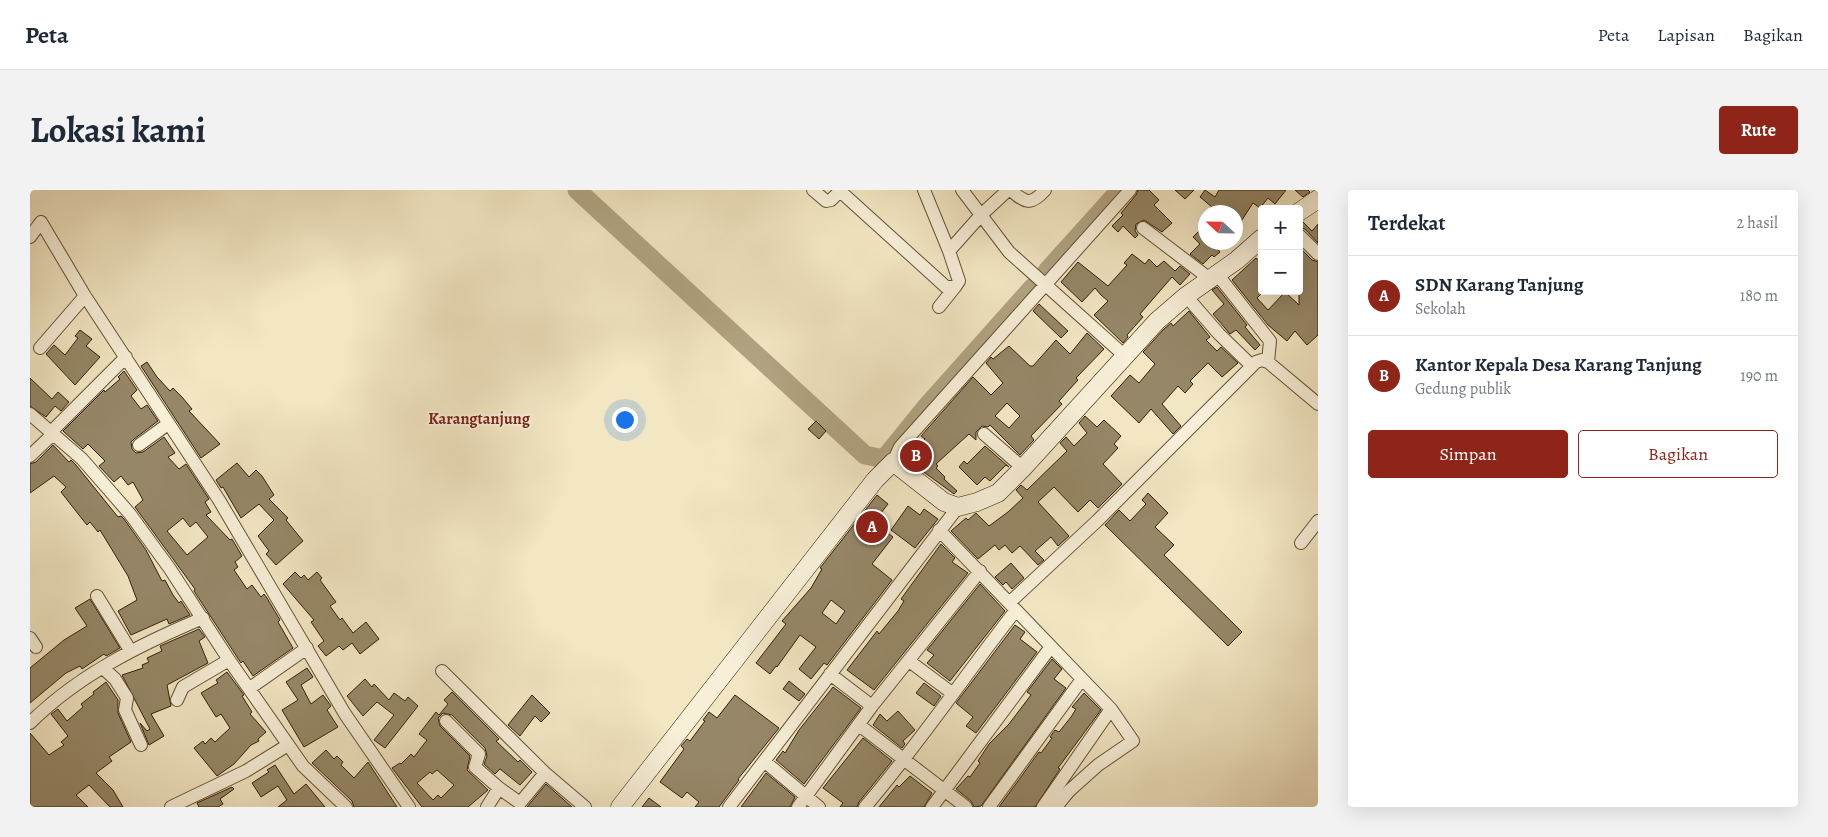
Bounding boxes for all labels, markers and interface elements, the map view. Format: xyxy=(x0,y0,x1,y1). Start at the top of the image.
text: Peta xyxy=(25,19,69,51)
text: Peta xyxy=(1598,23,1629,47)
text: Lapisan xyxy=(1657,23,1715,47)
text: Bagikan xyxy=(1743,23,1803,47)
text: Lokasi kami xyxy=(30,106,206,154)
button: Rute xyxy=(1719,106,1798,154)
north arrow xyxy=(1198,205,1243,250)
map controls xyxy=(1258,205,1303,295)
button: + xyxy=(1258,205,1303,250)
text: Terdekat xyxy=(1368,209,1446,237)
text: 2 hasil xyxy=(1736,212,1778,234)
button: − xyxy=(1258,250,1303,295)
text: SDN Karang Tanjung xyxy=(1415,272,1583,298)
text: A xyxy=(1379,285,1389,307)
text: 180 m xyxy=(1740,285,1778,307)
text: Sekolah xyxy=(1415,298,1466,320)
text: Kantor Kepala Desa Karang Tanjung xyxy=(1415,352,1702,378)
text: B xyxy=(1379,365,1389,387)
text: 190 m xyxy=(1740,365,1778,387)
text: Gedung publik xyxy=(1415,378,1511,400)
your location xyxy=(612,407,638,433)
district label: Karangtanjung xyxy=(428,408,531,430)
button: Simpan xyxy=(1368,430,1568,478)
button: Bagikan xyxy=(1578,430,1778,478)
pin: B xyxy=(900,437,932,475)
pin: A xyxy=(856,508,888,546)

